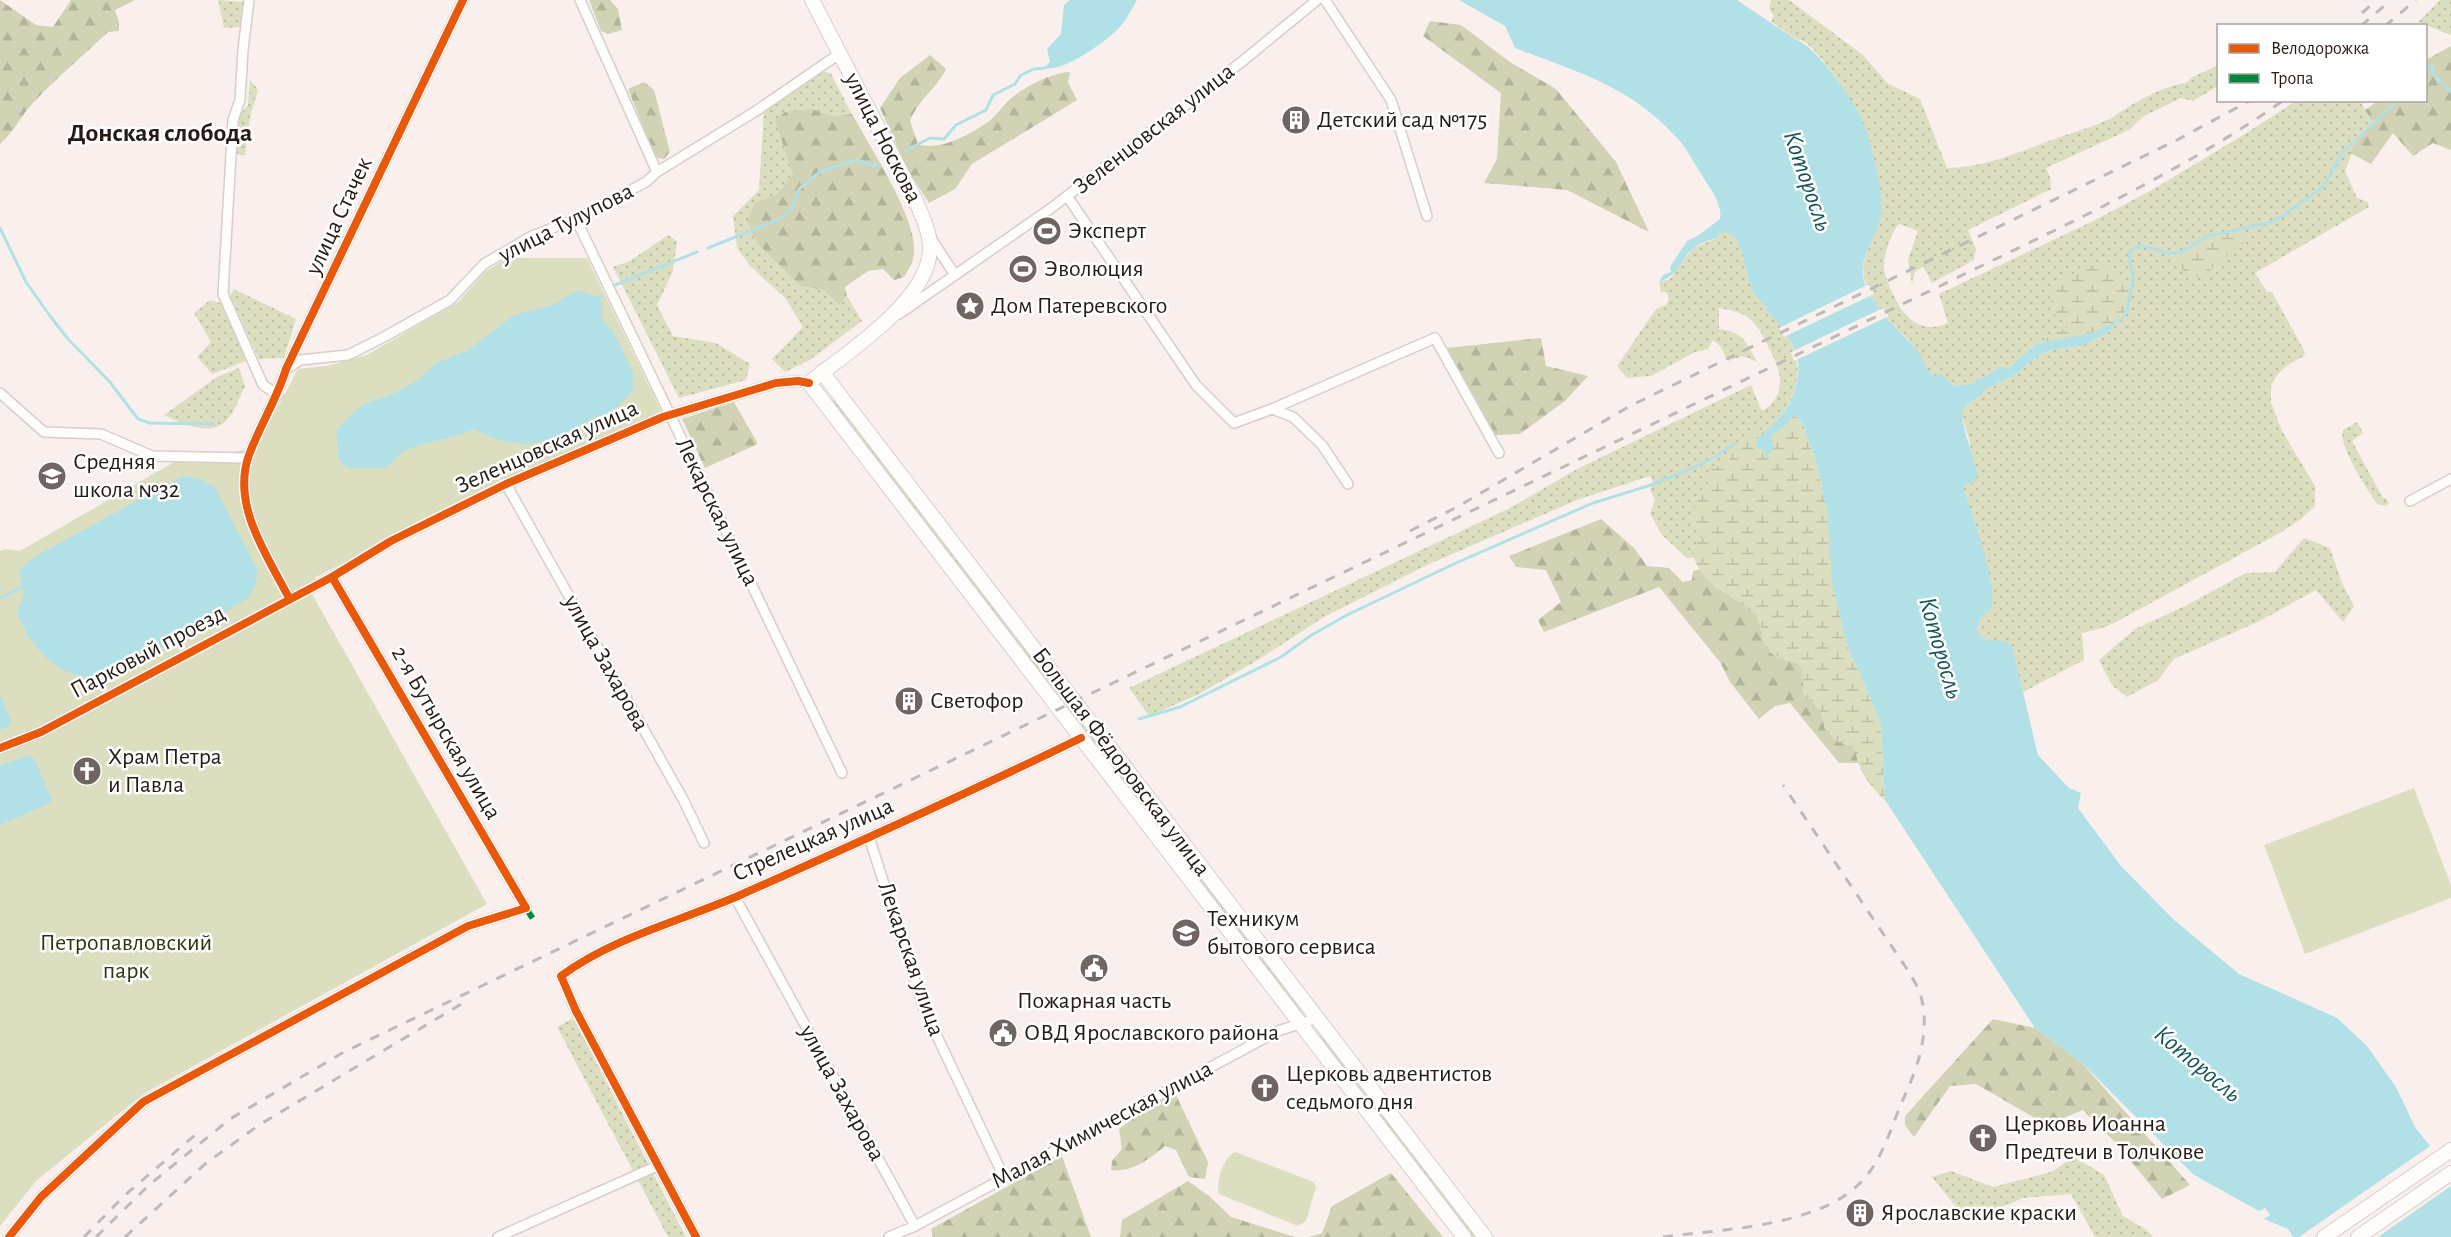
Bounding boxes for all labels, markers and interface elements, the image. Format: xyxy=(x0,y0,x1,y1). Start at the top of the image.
legend xyxy=(2217,24,2427,102)
text: Велодорожка xyxy=(2271,40,2369,58)
street label: Зеленцовская улица xyxy=(1069,59,1239,199)
street label: улица Носкова xyxy=(839,68,926,207)
text: Тропа xyxy=(2271,70,2314,88)
building icon: Детский сад №175 xyxy=(1280,104,1312,136)
place label: Детский сад №175 xyxy=(1317,108,1487,132)
district label: Донская слобода xyxy=(68,120,252,146)
water label: Которосль xyxy=(1779,127,1837,235)
street label: улица Стачек xyxy=(301,153,377,279)
street label: улица Тулупова xyxy=(494,179,637,268)
sports icon: Эксперт xyxy=(1031,215,1063,247)
place label: Эксперт xyxy=(1068,219,1147,243)
sports icon: Эволюция xyxy=(1007,253,1039,285)
place label: Эволюция xyxy=(1044,257,1144,281)
place icon: Дом Патеревского xyxy=(954,290,986,322)
place label: Дом Патеревского xyxy=(991,294,1167,318)
street label: Зеленцовская улица xyxy=(452,396,642,498)
street label: Лекарская улица xyxy=(671,434,763,590)
place label: Средняя школа №32 xyxy=(73,450,180,502)
school or university icon: Средняя школа №32 xyxy=(36,460,68,492)
street label: улица Захарова xyxy=(558,590,653,735)
water label: Которосль xyxy=(1914,594,1968,702)
street label: Парковый проезд xyxy=(67,601,229,703)
street label: 2-я Бутырская улица xyxy=(387,642,505,824)
street label: Большая Фёдоровская улица xyxy=(1027,643,1215,881)
building icon: Светофор xyxy=(893,685,925,717)
place label: Светофор xyxy=(930,689,1023,713)
place label: Храм Петра и Павла xyxy=(108,745,222,797)
church icon: Храм Петра и Павла xyxy=(71,755,103,787)
street label: Стрелецкая улица xyxy=(729,794,897,886)
street label: Лекарская улица xyxy=(873,879,949,1039)
place label: Техникум бытового сервиса xyxy=(1207,907,1376,959)
school or university icon: Техникум бытового сервиса xyxy=(1170,917,1202,949)
park label: Петропавловский парк xyxy=(40,931,212,983)
public building icon: Пожарная часть xyxy=(1078,952,1110,984)
place label: Пожарная часть xyxy=(1017,989,1171,1013)
public building icon: ОВД Ярославского района xyxy=(987,1017,1019,1049)
street label: улица Захарова xyxy=(794,1020,889,1165)
water label: Которосль xyxy=(2150,1020,2246,1108)
place label: ОВД Ярославского района xyxy=(1024,1021,1279,1045)
street label: Малая Химическая улица xyxy=(988,1057,1216,1193)
place label: Церковь адвентистов седьмого дня xyxy=(1286,1062,1492,1114)
church icon: Церковь адвентистов седьмого дня xyxy=(1249,1072,1281,1104)
place label: Церковь Иоанна Предтечи в Толчкове xyxy=(2004,1112,2204,1164)
church icon: Церковь Иоанна Предтечи в Толчкове xyxy=(1967,1122,1999,1154)
building icon: Ярославские краски xyxy=(1844,1197,1876,1229)
place label: Ярославские краски xyxy=(1881,1201,2077,1225)

